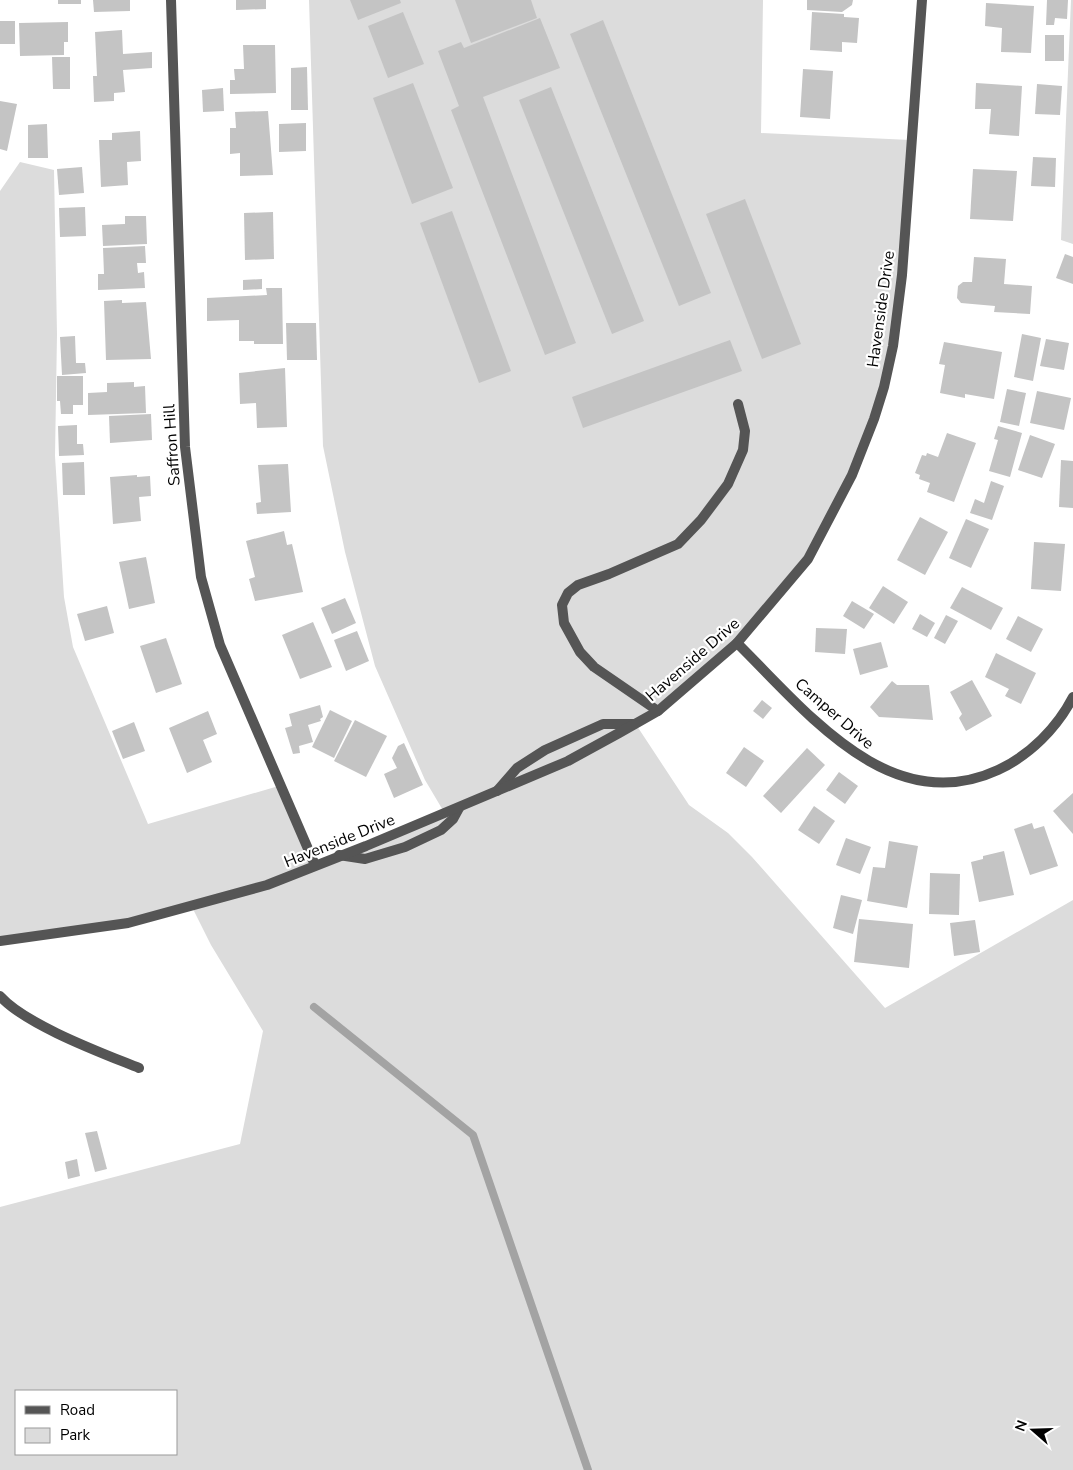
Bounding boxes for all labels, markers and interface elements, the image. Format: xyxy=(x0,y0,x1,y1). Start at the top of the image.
street label: Havenside Drive xyxy=(862,249,900,369)
street label: Saffron Hill xyxy=(158,403,186,487)
street label: Havenside Drive xyxy=(641,613,744,707)
street label: Camper Drive xyxy=(790,673,879,754)
street label: Havenside Drive xyxy=(281,809,398,873)
legend xyxy=(15,1390,178,1455)
text: Road xyxy=(60,1400,95,1420)
north arrow xyxy=(1008,1405,1058,1455)
text: N xyxy=(1011,1418,1032,1434)
text: Park xyxy=(60,1425,90,1445)

